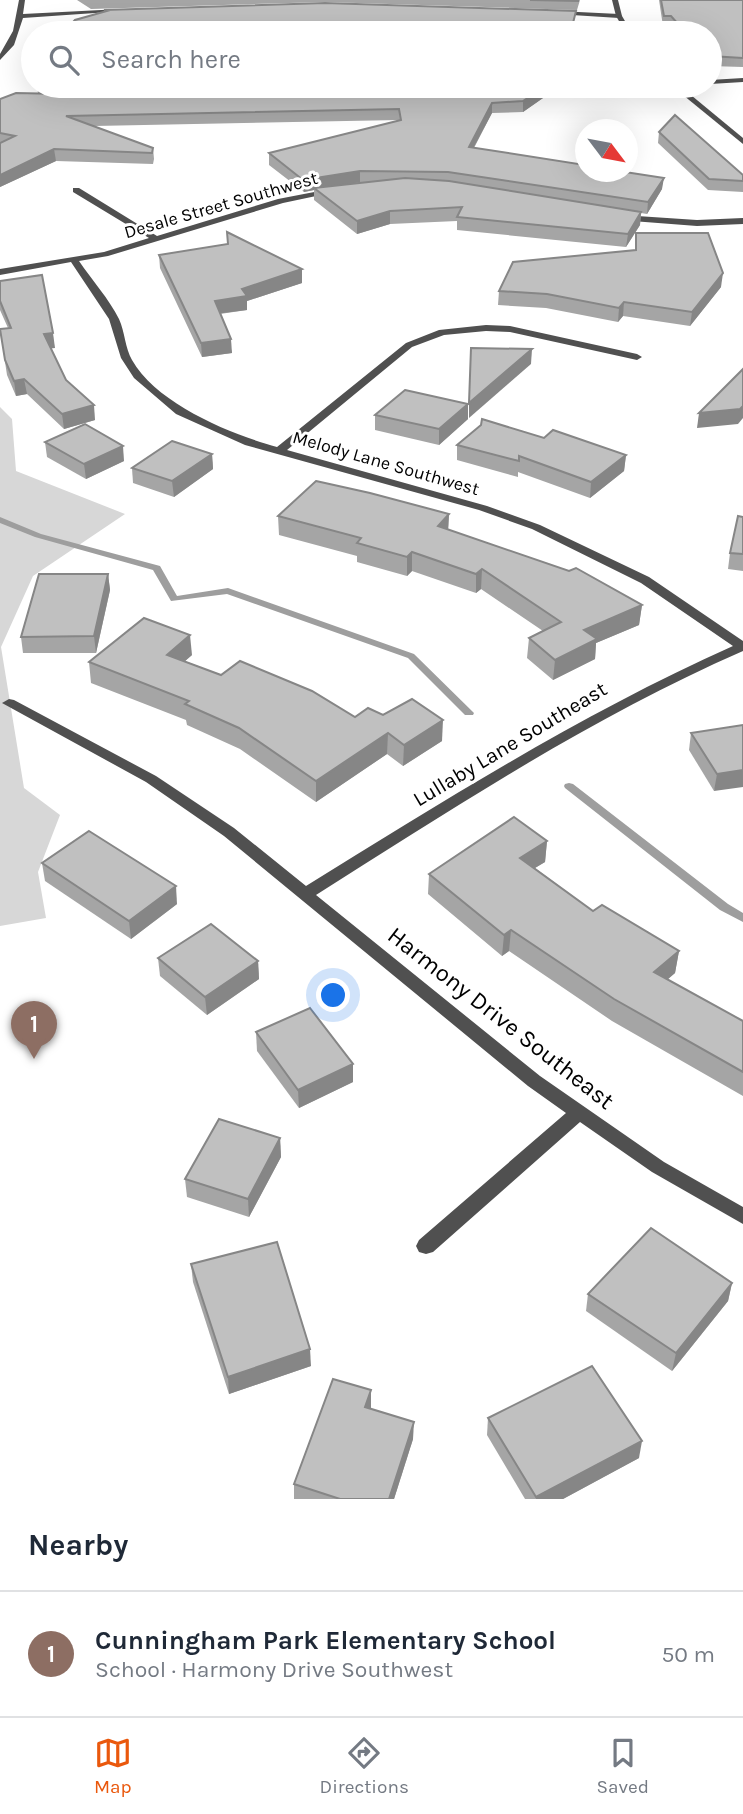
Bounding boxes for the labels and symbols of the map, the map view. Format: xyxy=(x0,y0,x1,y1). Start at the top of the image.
north arrow xyxy=(575,119,638,182)
street label: Desale Street Southwest xyxy=(122,167,321,243)
street label: Melody Lane Southwest xyxy=(290,426,482,500)
street label: Lullaby Lane Southeast xyxy=(409,677,611,811)
street label: Harmony Drive Southeast xyxy=(382,921,620,1115)
your location xyxy=(316,978,350,1012)
pin: 1 xyxy=(11,1001,57,1059)

